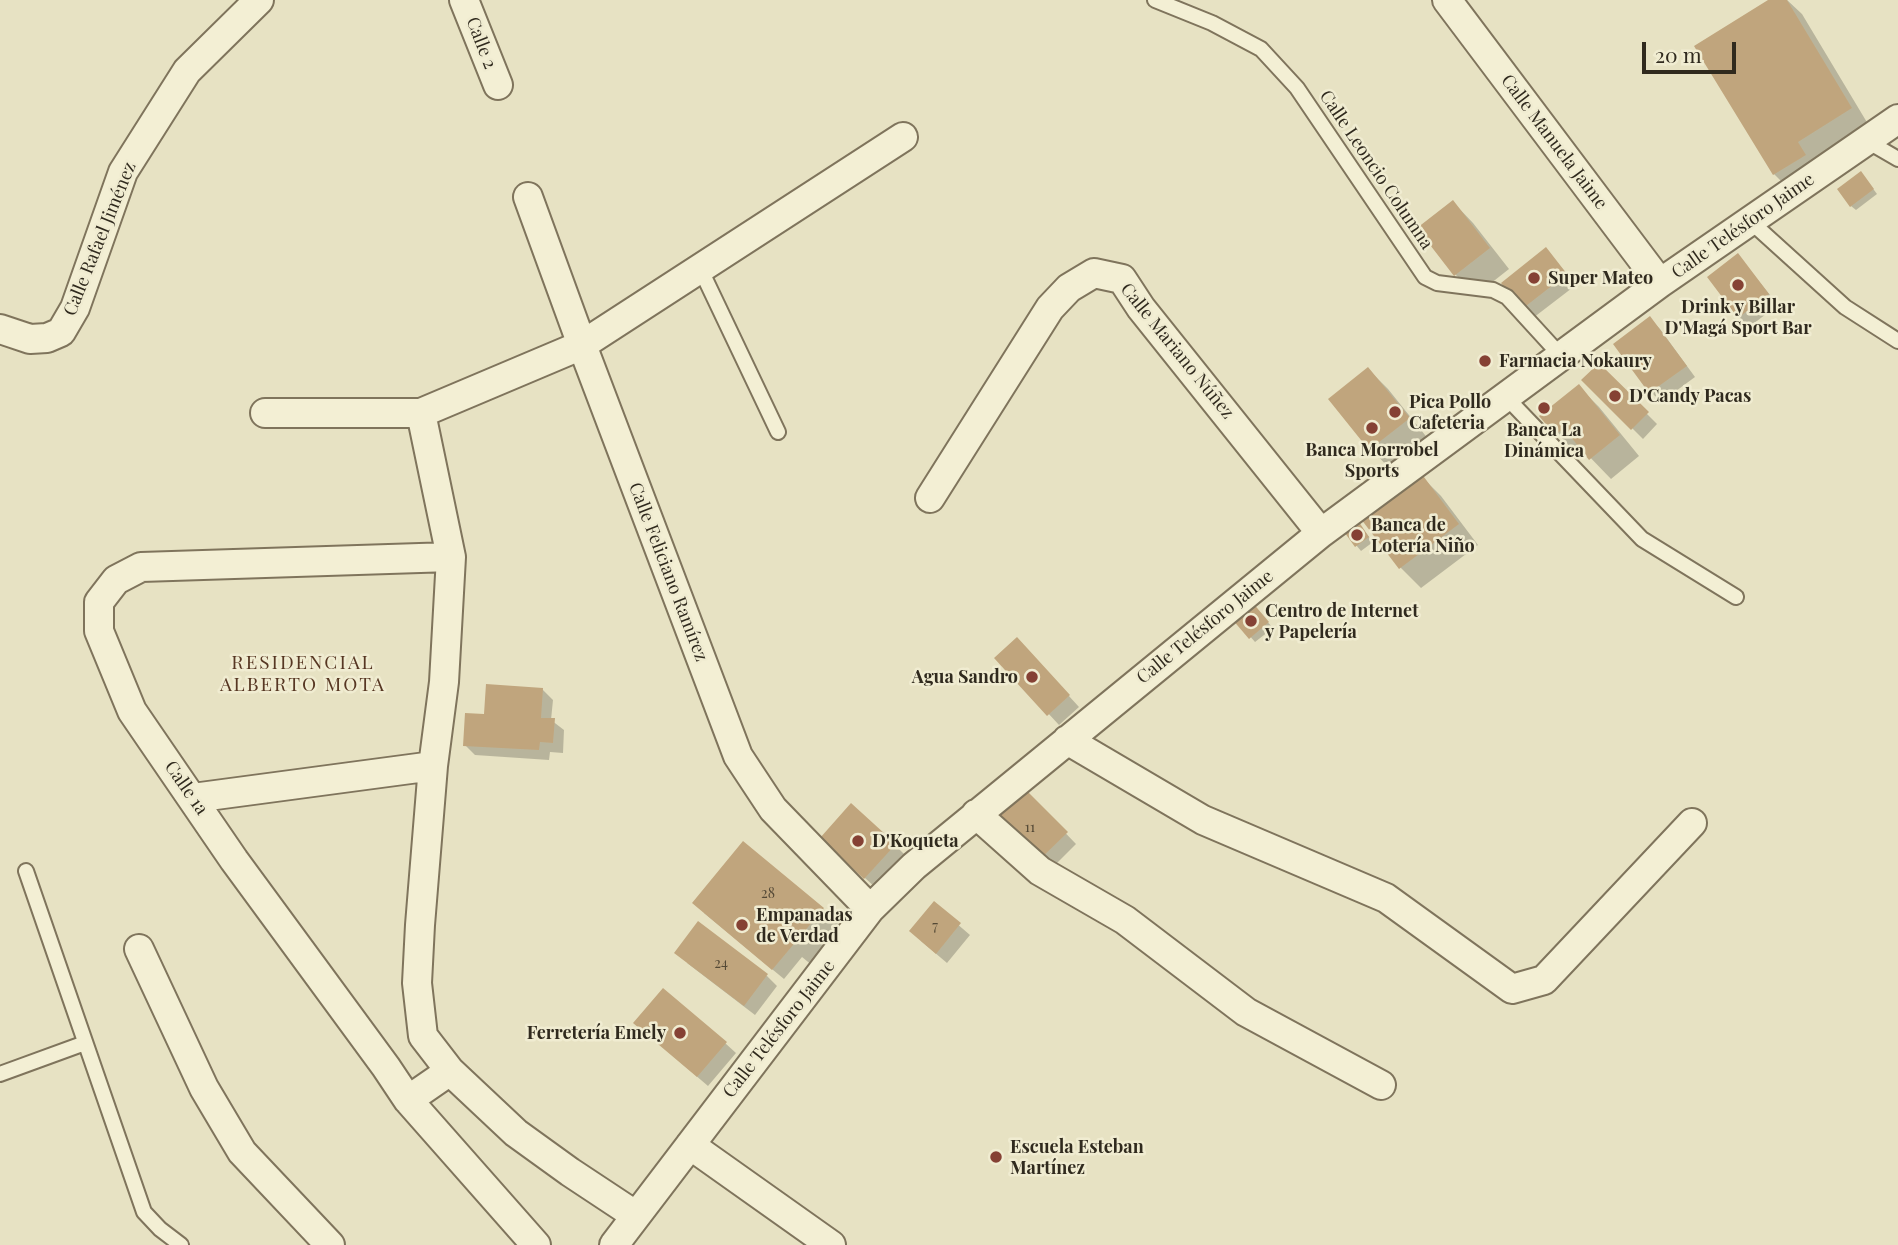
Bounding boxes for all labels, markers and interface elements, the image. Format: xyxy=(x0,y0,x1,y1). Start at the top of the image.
street label: Calle 2 xyxy=(461,14,501,72)
scale bar xyxy=(1646,28,1741,72)
text: 20 m xyxy=(1655,40,1702,68)
street label: Calle Manuela Jaime xyxy=(1496,70,1612,214)
street label: Calle Leoncio Columna xyxy=(1315,86,1437,254)
street label: Calle Rafael Jiménez xyxy=(59,159,141,319)
street label: Calle Telésforo Jaime xyxy=(1668,169,1818,283)
place label: Super Mateo xyxy=(1548,267,1653,289)
marker: Super Mateo xyxy=(1526,270,1542,286)
marker: Drink y Billar D'Magá Sport Bar xyxy=(1730,277,1746,293)
street label: Calle Mariano Núñez xyxy=(1116,279,1238,423)
place label: Drink y Billar D'Magá Sport Bar xyxy=(1664,296,1812,338)
place label: Farmacia Nokaury xyxy=(1499,350,1652,372)
marker: Farmacia Nokaury xyxy=(1477,353,1493,369)
place label: D'Candy Pacas xyxy=(1629,385,1751,407)
marker: D'Candy Pacas xyxy=(1607,388,1623,404)
place label: Pica Pollo Cafeteria xyxy=(1409,391,1491,434)
marker: Banca La Dinámica xyxy=(1536,400,1552,416)
marker: Pica Pollo Cafeteria xyxy=(1387,404,1403,420)
place label: Banca La Dinámica xyxy=(1504,419,1584,462)
marker: Banca Morrobel Sports xyxy=(1364,420,1380,436)
place label: Banca Morrobel Sports xyxy=(1305,439,1439,482)
street label: Calle Feliciano Ramírez xyxy=(624,480,712,664)
place label: Banca de Lotería Niño xyxy=(1371,514,1475,556)
marker: Banca de Lotería Niño xyxy=(1349,527,1365,543)
street label: Calle Telésforo Jaime xyxy=(1133,565,1277,689)
place label: Centro de Internet y Papelería xyxy=(1265,600,1419,642)
marker: Centro de Internet y Papelería xyxy=(1243,613,1259,629)
district label: RESIDENCIAL ALBERTO MOTA xyxy=(221,652,385,696)
place label: Agua Sandro xyxy=(912,666,1018,688)
marker: Agua Sandro xyxy=(1024,669,1040,685)
street label: Calle 1a xyxy=(160,757,212,819)
house number: 11 xyxy=(1025,820,1035,836)
place label: D'Koqueta xyxy=(872,830,959,852)
marker: D'Koqueta xyxy=(850,833,866,849)
house number: 28 xyxy=(761,886,775,902)
place label: Empanadas de Verdad xyxy=(756,904,853,946)
marker: Empanadas de Verdad xyxy=(734,917,750,933)
house number: 7 xyxy=(932,919,938,935)
house number: 24 xyxy=(714,956,728,972)
street label: Calle Telésforo Jaime xyxy=(718,956,840,1102)
place label: Ferretería Emely xyxy=(527,1022,666,1044)
marker: Ferretería Emely xyxy=(672,1025,688,1041)
place label: Escuela Esteban Martínez xyxy=(1010,1136,1144,1178)
marker: Escuela Esteban Martínez xyxy=(988,1149,1004,1165)

